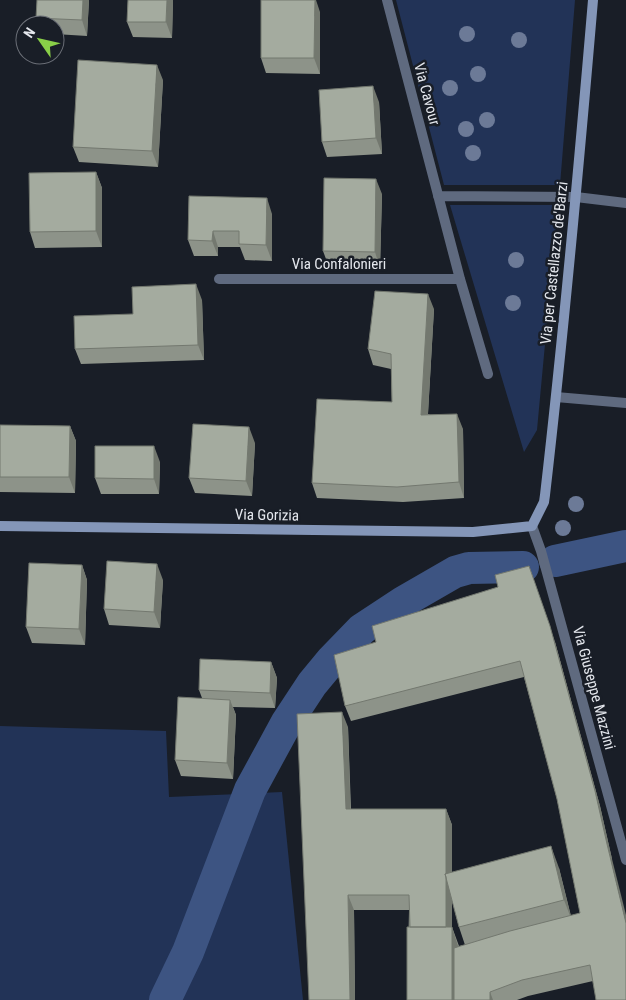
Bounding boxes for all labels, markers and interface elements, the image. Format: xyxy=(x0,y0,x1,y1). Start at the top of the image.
north arrow xyxy=(15,15,65,65)
text: N xyxy=(20,25,38,41)
street label: Via Cavour xyxy=(410,61,444,128)
street label: Via per Castellazzo de'Barzi xyxy=(536,181,572,345)
street label: Via Confalonieri xyxy=(292,255,386,273)
street label: Via Gorizia xyxy=(235,505,299,525)
street label: Via Giuseppe Mazzini xyxy=(569,624,619,752)

